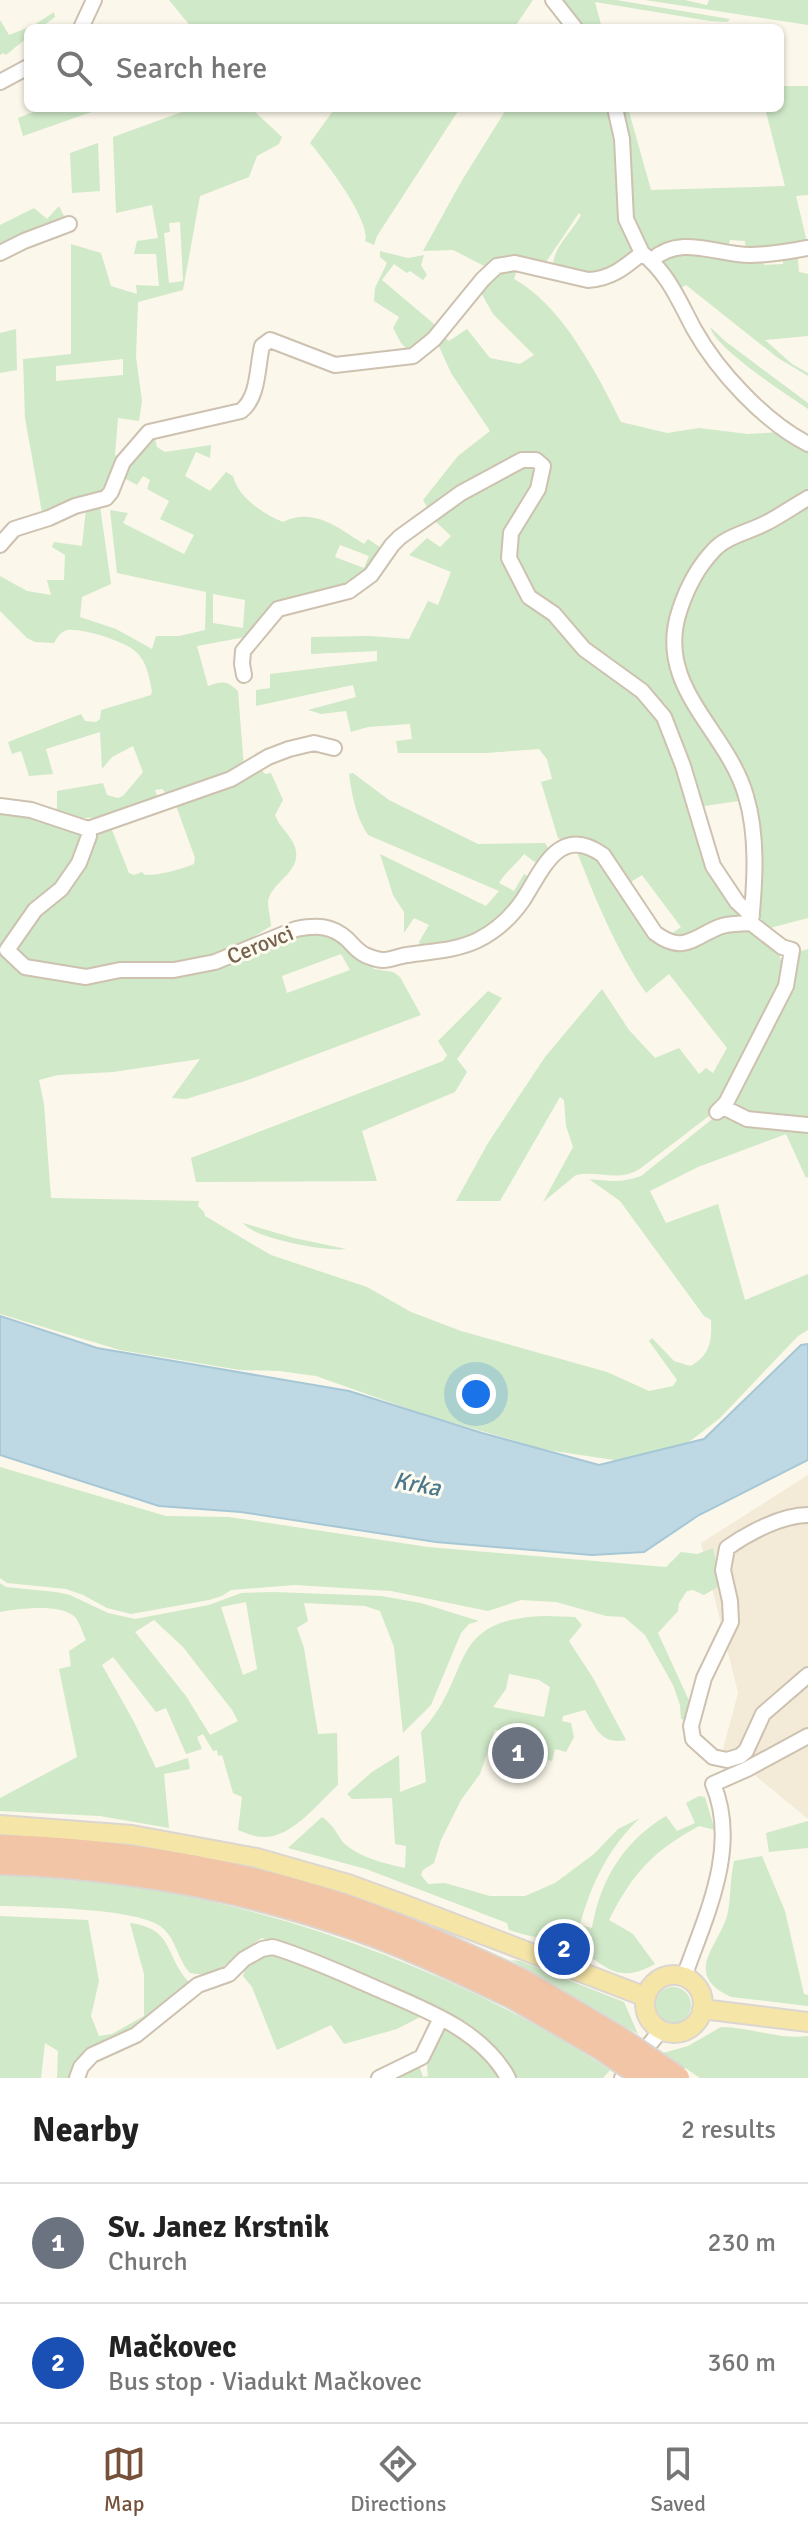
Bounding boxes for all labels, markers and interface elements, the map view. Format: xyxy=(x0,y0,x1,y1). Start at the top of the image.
search box xyxy=(24,24,784,112)
icon: search xyxy=(52,46,96,90)
text: Search here xyxy=(116,50,267,87)
street label: Cerovci xyxy=(223,919,297,970)
your location xyxy=(456,1374,496,1414)
water label: Krka xyxy=(391,1465,444,1503)
pin: 1 xyxy=(492,1723,544,1783)
pin: 2 xyxy=(538,1919,590,1979)
text: Nearby xyxy=(32,2109,139,2151)
text: 2 results xyxy=(681,2114,776,2146)
text: Sv. Janez Krstnik xyxy=(108,2209,329,2246)
text: 1 xyxy=(51,2227,65,2259)
text: 230 m xyxy=(707,2227,776,2259)
text: Church xyxy=(108,2246,188,2278)
text: Mačkovec xyxy=(108,2329,236,2366)
text: 2 xyxy=(51,2347,65,2379)
text: 360 m xyxy=(707,2347,776,2379)
text: Bus stop · Viadukt Mačkovec xyxy=(108,2366,422,2398)
tab: Map xyxy=(102,2442,146,2517)
tab: Directions xyxy=(350,2442,446,2517)
tab: Saved xyxy=(651,2442,706,2517)

